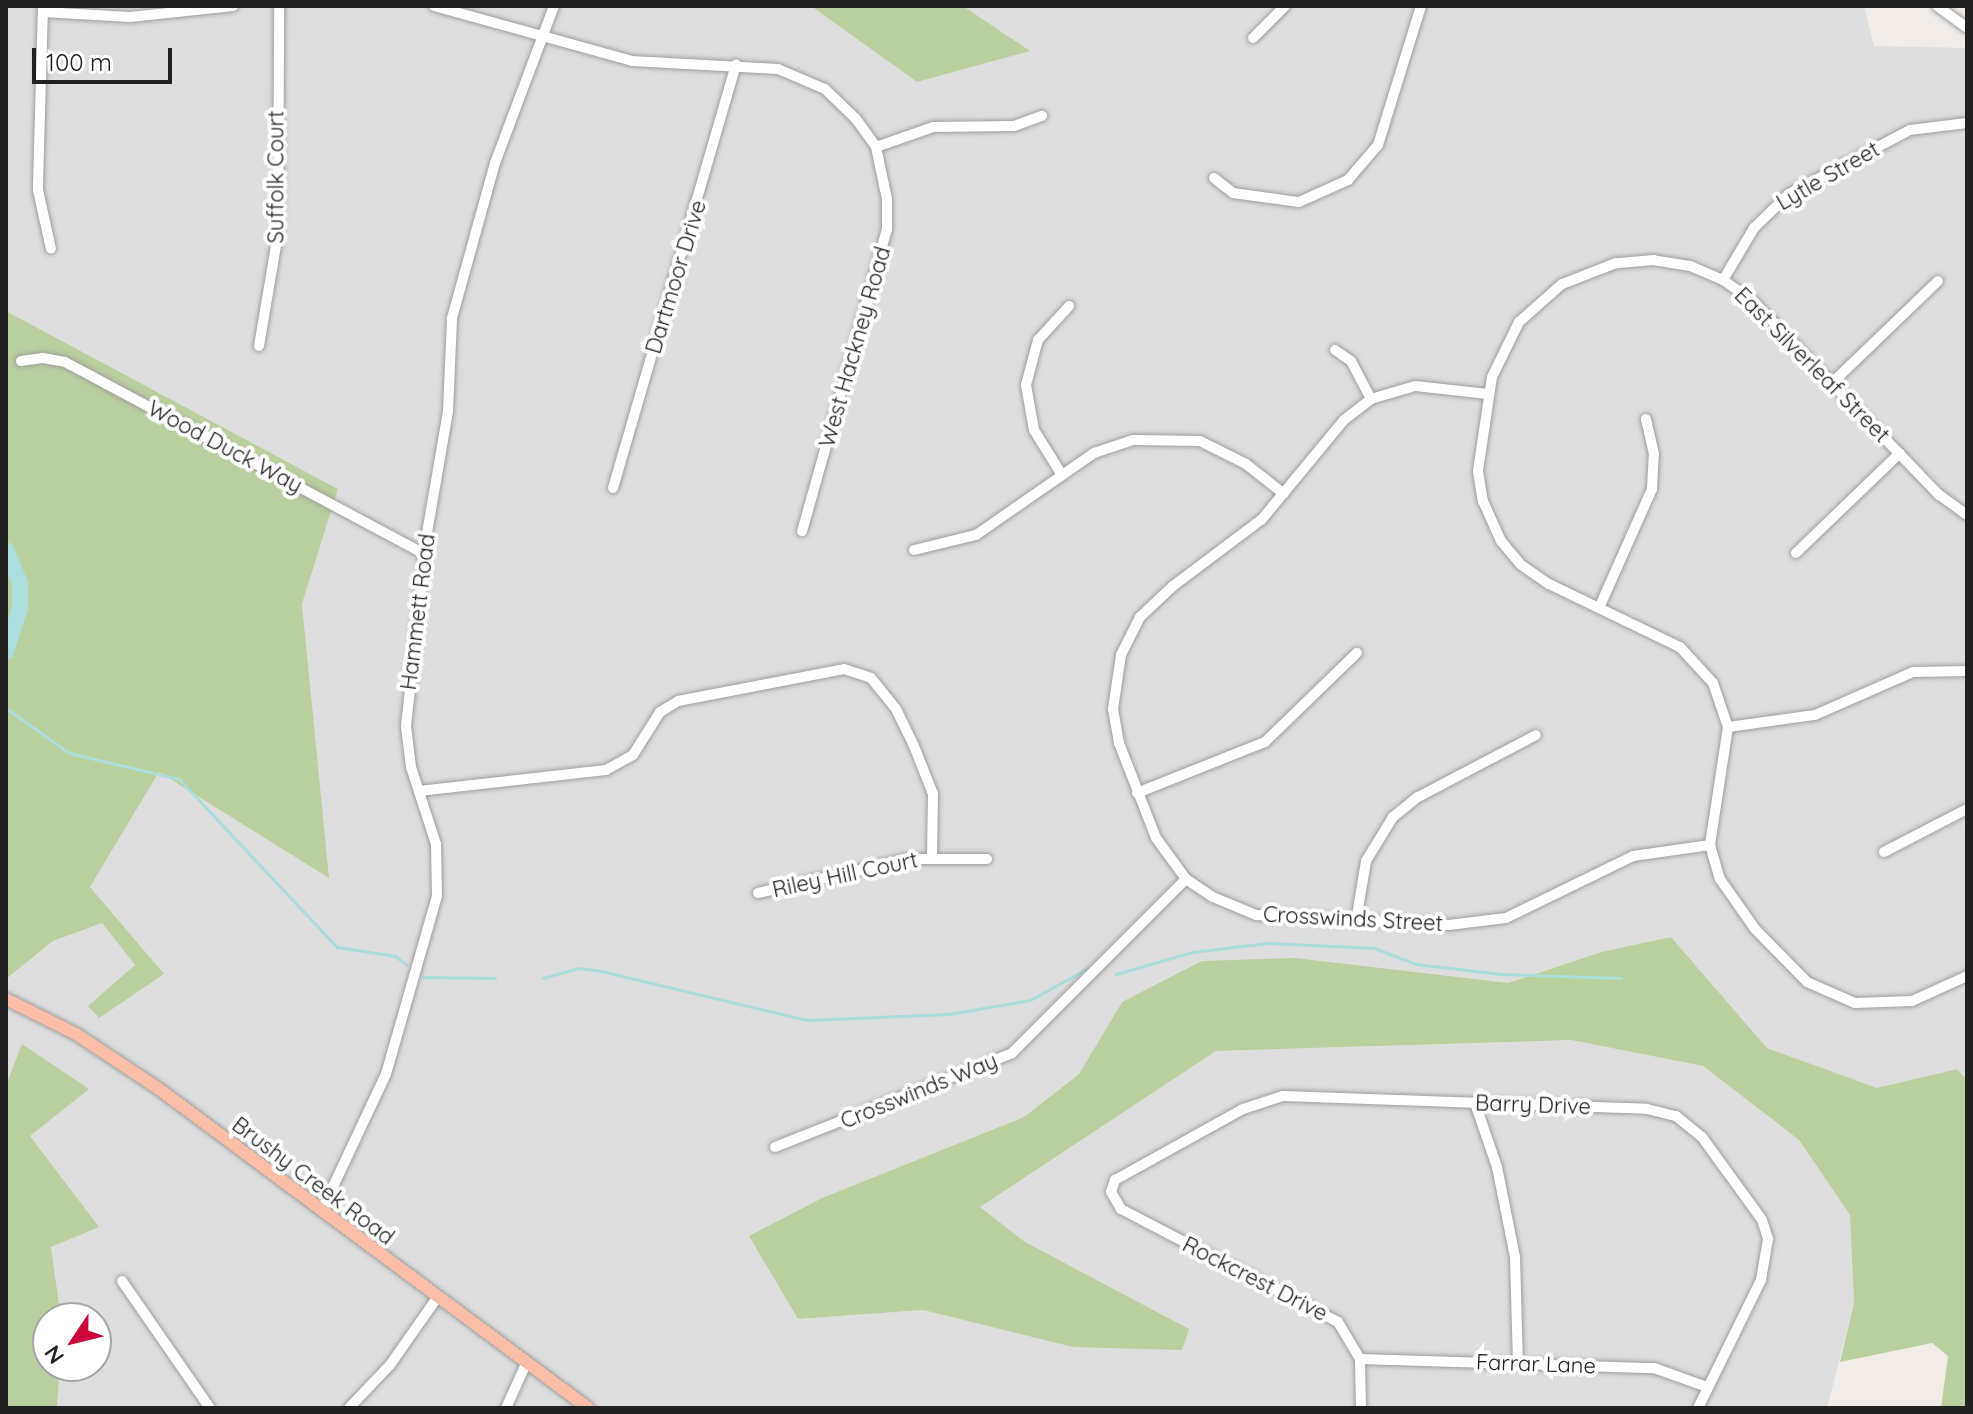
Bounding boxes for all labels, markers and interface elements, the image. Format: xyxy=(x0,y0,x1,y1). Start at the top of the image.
scale bar xyxy=(36,32,176,82)
text: 100 m xyxy=(46,47,112,77)
street label: Suffolk Court xyxy=(263,111,289,243)
street label: Lytle Street xyxy=(1772,136,1884,216)
street label: Dartmoor Drive xyxy=(640,197,712,357)
street label: West Hackney Road xyxy=(814,244,896,450)
street label: East Silverleaf Street xyxy=(1729,282,1895,448)
street label: Wood Duck Way xyxy=(143,395,307,499)
street label: Hammett Road xyxy=(395,532,441,692)
street label: Riley Hill Court xyxy=(770,847,920,903)
street label: Crosswinds Street xyxy=(1262,901,1444,937)
street label: Crosswinds Way xyxy=(837,1048,1001,1134)
street label: Barry Drive xyxy=(1475,1090,1591,1120)
street label: Brushy Creek Road xyxy=(227,1111,399,1251)
street label: Rockcrest Drive xyxy=(1178,1231,1332,1327)
north arrow xyxy=(32,1302,112,1382)
text: N xyxy=(38,1340,70,1369)
street label: Farrar Lane xyxy=(1476,1349,1596,1379)

